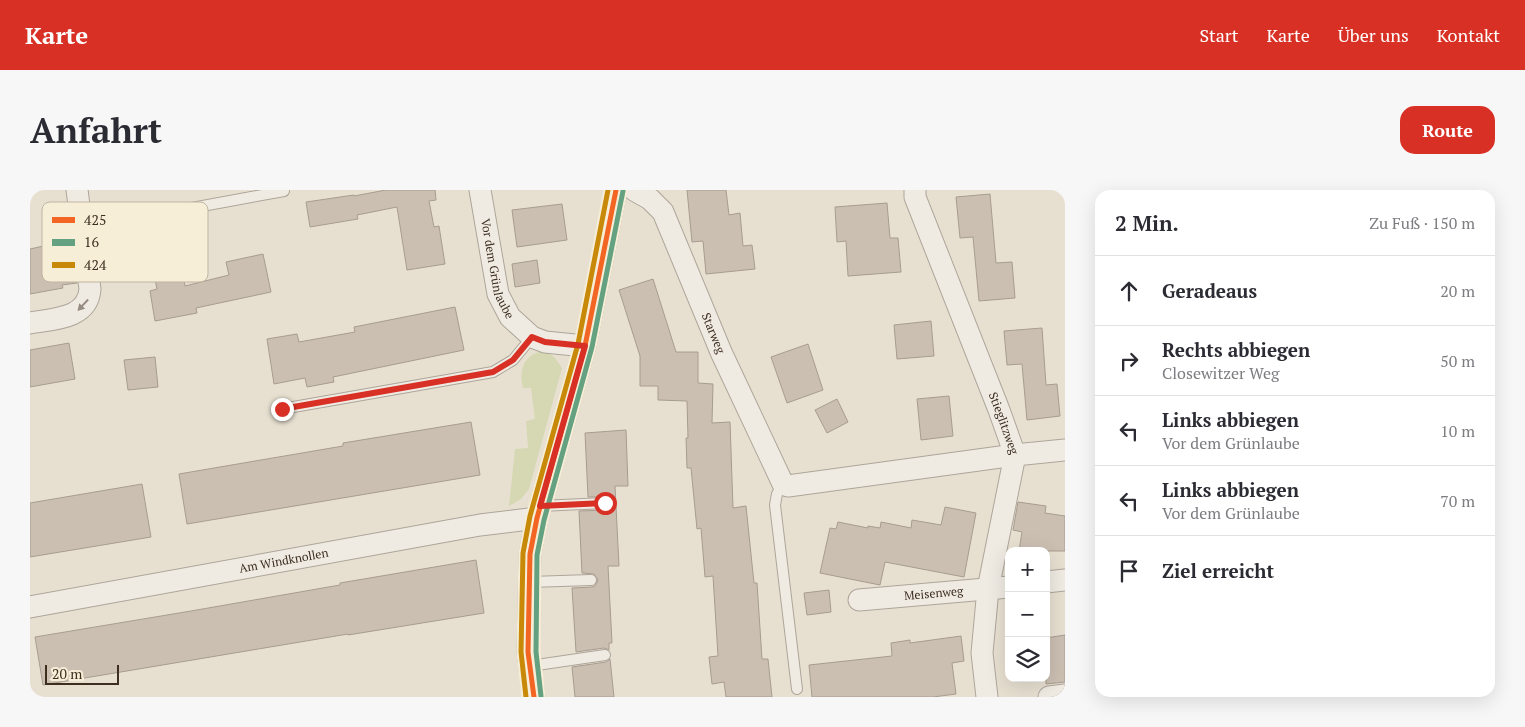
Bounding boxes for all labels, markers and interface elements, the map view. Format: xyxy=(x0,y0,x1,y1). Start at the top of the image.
text: Karte xyxy=(25,19,88,51)
text: Start xyxy=(1199,23,1238,47)
text: Karte xyxy=(1266,23,1310,47)
text: Über uns xyxy=(1338,23,1409,47)
text: Kontakt xyxy=(1437,23,1500,47)
button: Route xyxy=(1400,106,1495,154)
text: Anfahrt xyxy=(30,107,162,153)
legend xyxy=(42,202,208,282)
text: 2 Min. xyxy=(1115,209,1179,237)
text: 425 xyxy=(84,210,106,229)
text: Zu Fuß · 150 m xyxy=(1369,212,1475,234)
street label: Vor dem Grünlaube xyxy=(478,218,518,321)
text: 16 xyxy=(84,232,99,251)
text: 424 xyxy=(84,255,107,274)
icon: ahead xyxy=(1115,277,1143,305)
text: Geradeaus xyxy=(1162,278,1257,303)
text: 20 m xyxy=(1440,280,1475,302)
one-way arrow xyxy=(77,299,89,311)
street label: Starweg xyxy=(699,310,729,356)
text: Rechts abbiegen xyxy=(1162,337,1310,362)
icon: right xyxy=(1115,347,1143,375)
text: 50 m xyxy=(1440,350,1475,372)
text: Closewitzer Weg xyxy=(1162,362,1279,384)
street label: Stieglitzweg xyxy=(986,390,1022,457)
route end xyxy=(271,398,294,421)
text: Links abbiegen xyxy=(1162,407,1299,432)
icon: left xyxy=(1115,417,1143,445)
text: 10 m xyxy=(1440,420,1475,442)
text: Vor dem Grünlaube xyxy=(1162,432,1300,454)
text: Links abbiegen xyxy=(1162,477,1299,502)
icon: left xyxy=(1115,487,1143,515)
text: 70 m xyxy=(1440,490,1475,512)
route start xyxy=(594,492,617,515)
text: Vor dem Grünlaube xyxy=(1162,502,1300,524)
street label: Am Windknollen xyxy=(238,545,330,576)
map controls xyxy=(1005,547,1050,682)
button: + xyxy=(1005,547,1050,592)
icon: arrive xyxy=(1115,557,1143,585)
text: Ziel erreicht xyxy=(1162,558,1274,583)
street label: Meisenweg xyxy=(903,583,965,603)
button: − xyxy=(1005,592,1050,637)
button: layers xyxy=(1005,637,1050,682)
scale bar xyxy=(45,662,119,685)
text: 20 m xyxy=(52,664,82,683)

